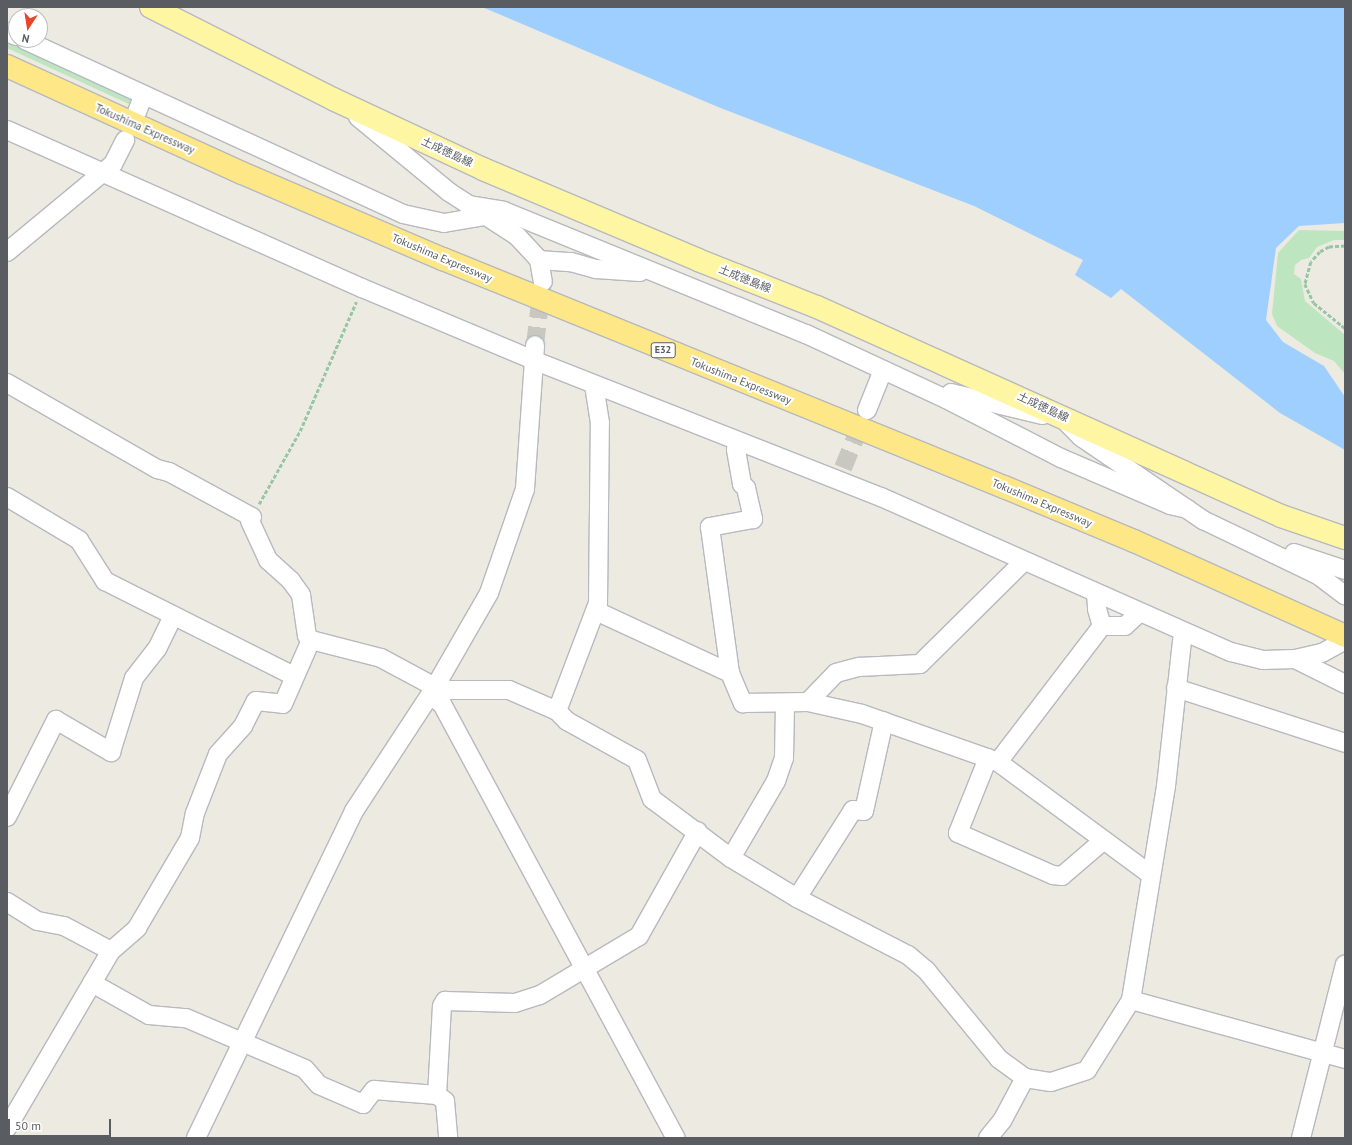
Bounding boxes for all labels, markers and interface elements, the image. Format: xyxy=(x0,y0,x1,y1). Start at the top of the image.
north arrow xyxy=(8,8,48,48)
text: N xyxy=(21,31,31,46)
street label: Tokushima Expressway xyxy=(93,101,197,157)
street label: 土成徳島線 xyxy=(419,134,475,170)
street label: Tokushima Expressway xyxy=(390,231,494,285)
street label: 土成徳島線 xyxy=(717,263,773,295)
road number: E32 xyxy=(650,342,676,358)
street label: Tokushima Expressway xyxy=(689,355,793,407)
street label: 土成徳島線 xyxy=(1015,389,1071,425)
street label: Tokushima Expressway xyxy=(990,476,1094,530)
scale bar xyxy=(10,1111,113,1137)
text: 50 m xyxy=(15,1118,41,1133)

